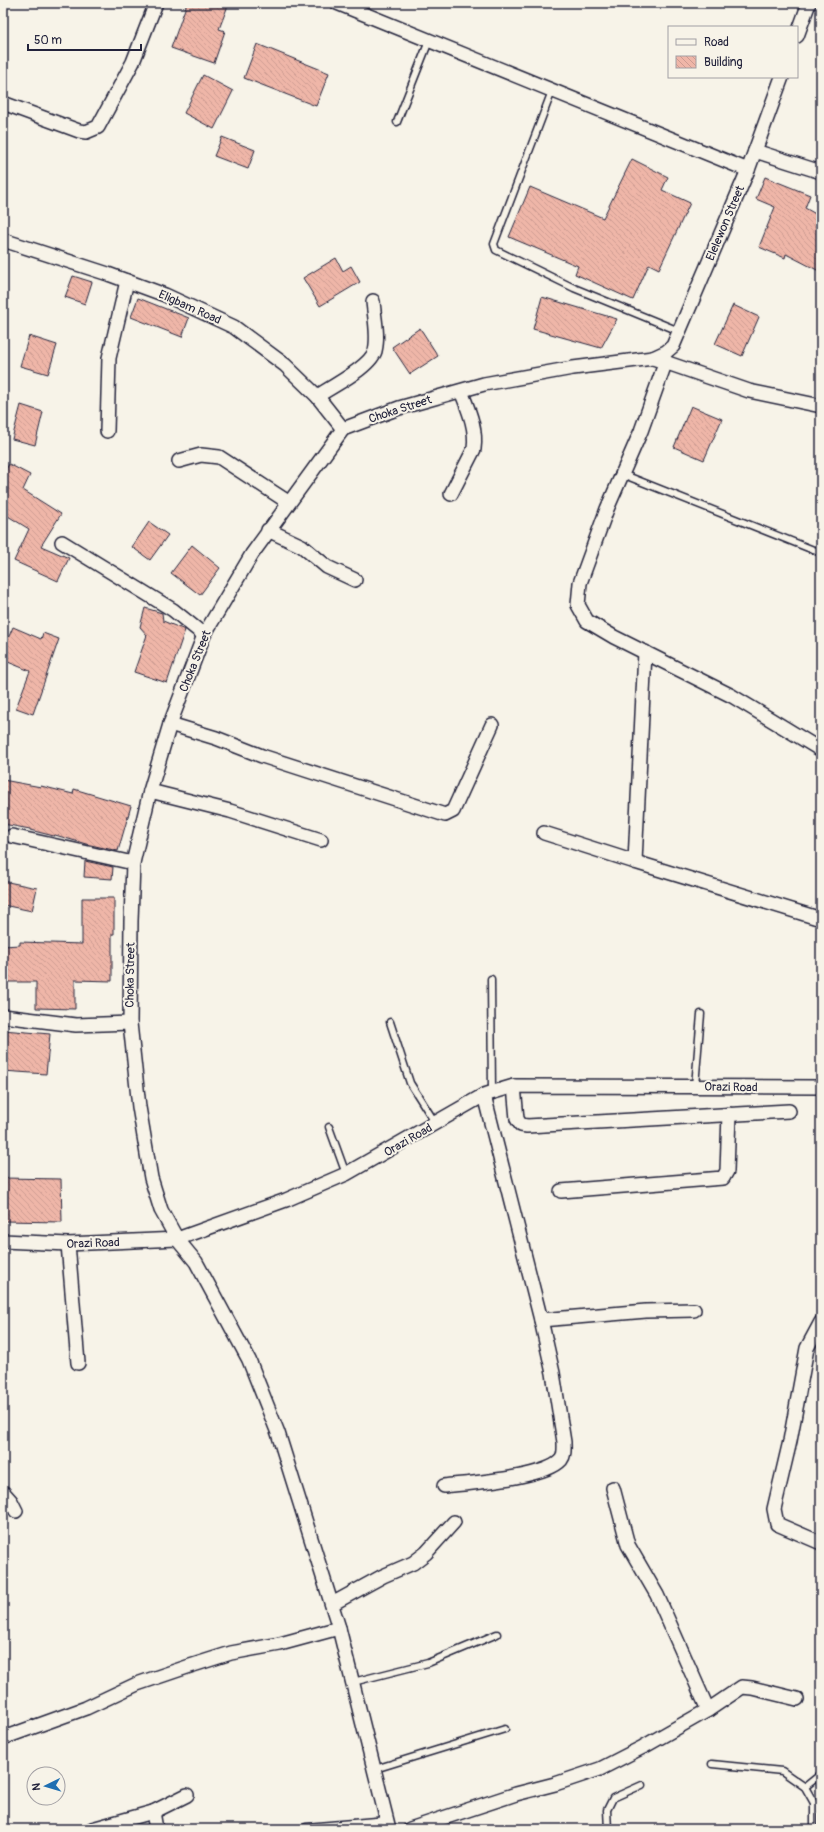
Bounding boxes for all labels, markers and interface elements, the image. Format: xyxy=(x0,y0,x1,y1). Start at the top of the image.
scale bar xyxy=(28,26,141,52)
legend xyxy=(668,26,798,78)
text: 50 m xyxy=(34,33,62,48)
text: Road xyxy=(704,35,729,50)
text: Building xyxy=(704,55,743,70)
street label: Elelewon Street xyxy=(703,183,748,263)
street label: Eligbam Road xyxy=(156,287,223,328)
street label: Choka Street xyxy=(367,392,434,427)
street label: Choka Street xyxy=(176,628,215,694)
street label: Choka Street xyxy=(122,942,139,1008)
street label: Orazi Road xyxy=(704,1080,758,1095)
street label: Orazi Road xyxy=(381,1121,435,1160)
street label: Orazi Road xyxy=(66,1235,120,1252)
north arrow xyxy=(26,1766,66,1806)
text: N xyxy=(30,1782,43,1791)

